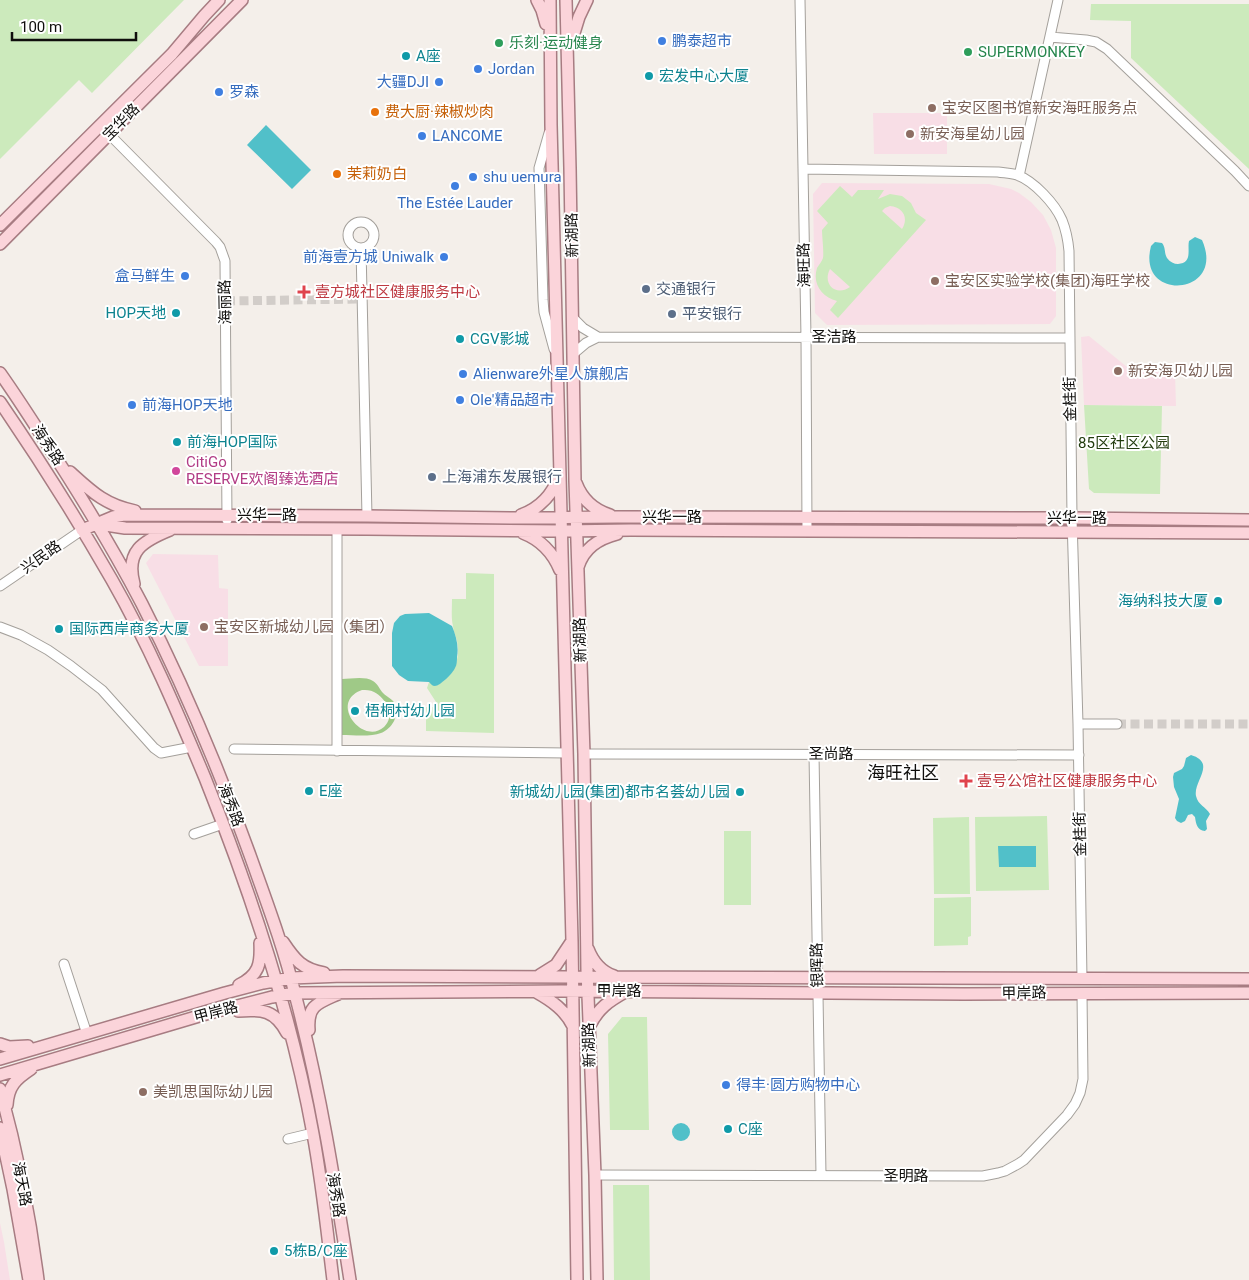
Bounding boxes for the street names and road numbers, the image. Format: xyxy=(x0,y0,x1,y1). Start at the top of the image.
street label: 宝华路 xyxy=(99,100,143,144)
street label: 新湖路 xyxy=(563,212,581,258)
street label: 海旺路 xyxy=(795,242,813,288)
street label: 海丽路 xyxy=(216,279,234,325)
street label: 圣洁路 xyxy=(811,328,857,346)
street label: 金桂街 xyxy=(1061,376,1079,422)
street label: 海秀路 xyxy=(28,421,68,469)
street label: 兴华一路 xyxy=(237,506,297,524)
street label: 兴华一路 xyxy=(642,508,702,526)
street label: 兴华一路 xyxy=(1047,509,1107,527)
street label: 兴民路 xyxy=(17,537,65,577)
street label: 新湖路 xyxy=(570,617,590,663)
street label: 圣尚路 xyxy=(808,745,854,763)
street label: 海秀路 xyxy=(215,781,247,829)
street label: 金桂街 xyxy=(1071,811,1089,857)
street label: 银晖路 xyxy=(808,942,826,988)
street label: 甲岸路 xyxy=(596,982,642,1000)
street label: 甲岸路 xyxy=(1001,984,1047,1002)
street label: 甲岸路 xyxy=(192,997,240,1027)
street label: 新湖路 xyxy=(579,1022,599,1068)
street label: 海天路 xyxy=(9,1160,35,1208)
street label: 圣明路 xyxy=(883,1167,929,1185)
street label: 海秀路 xyxy=(324,1171,348,1219)

